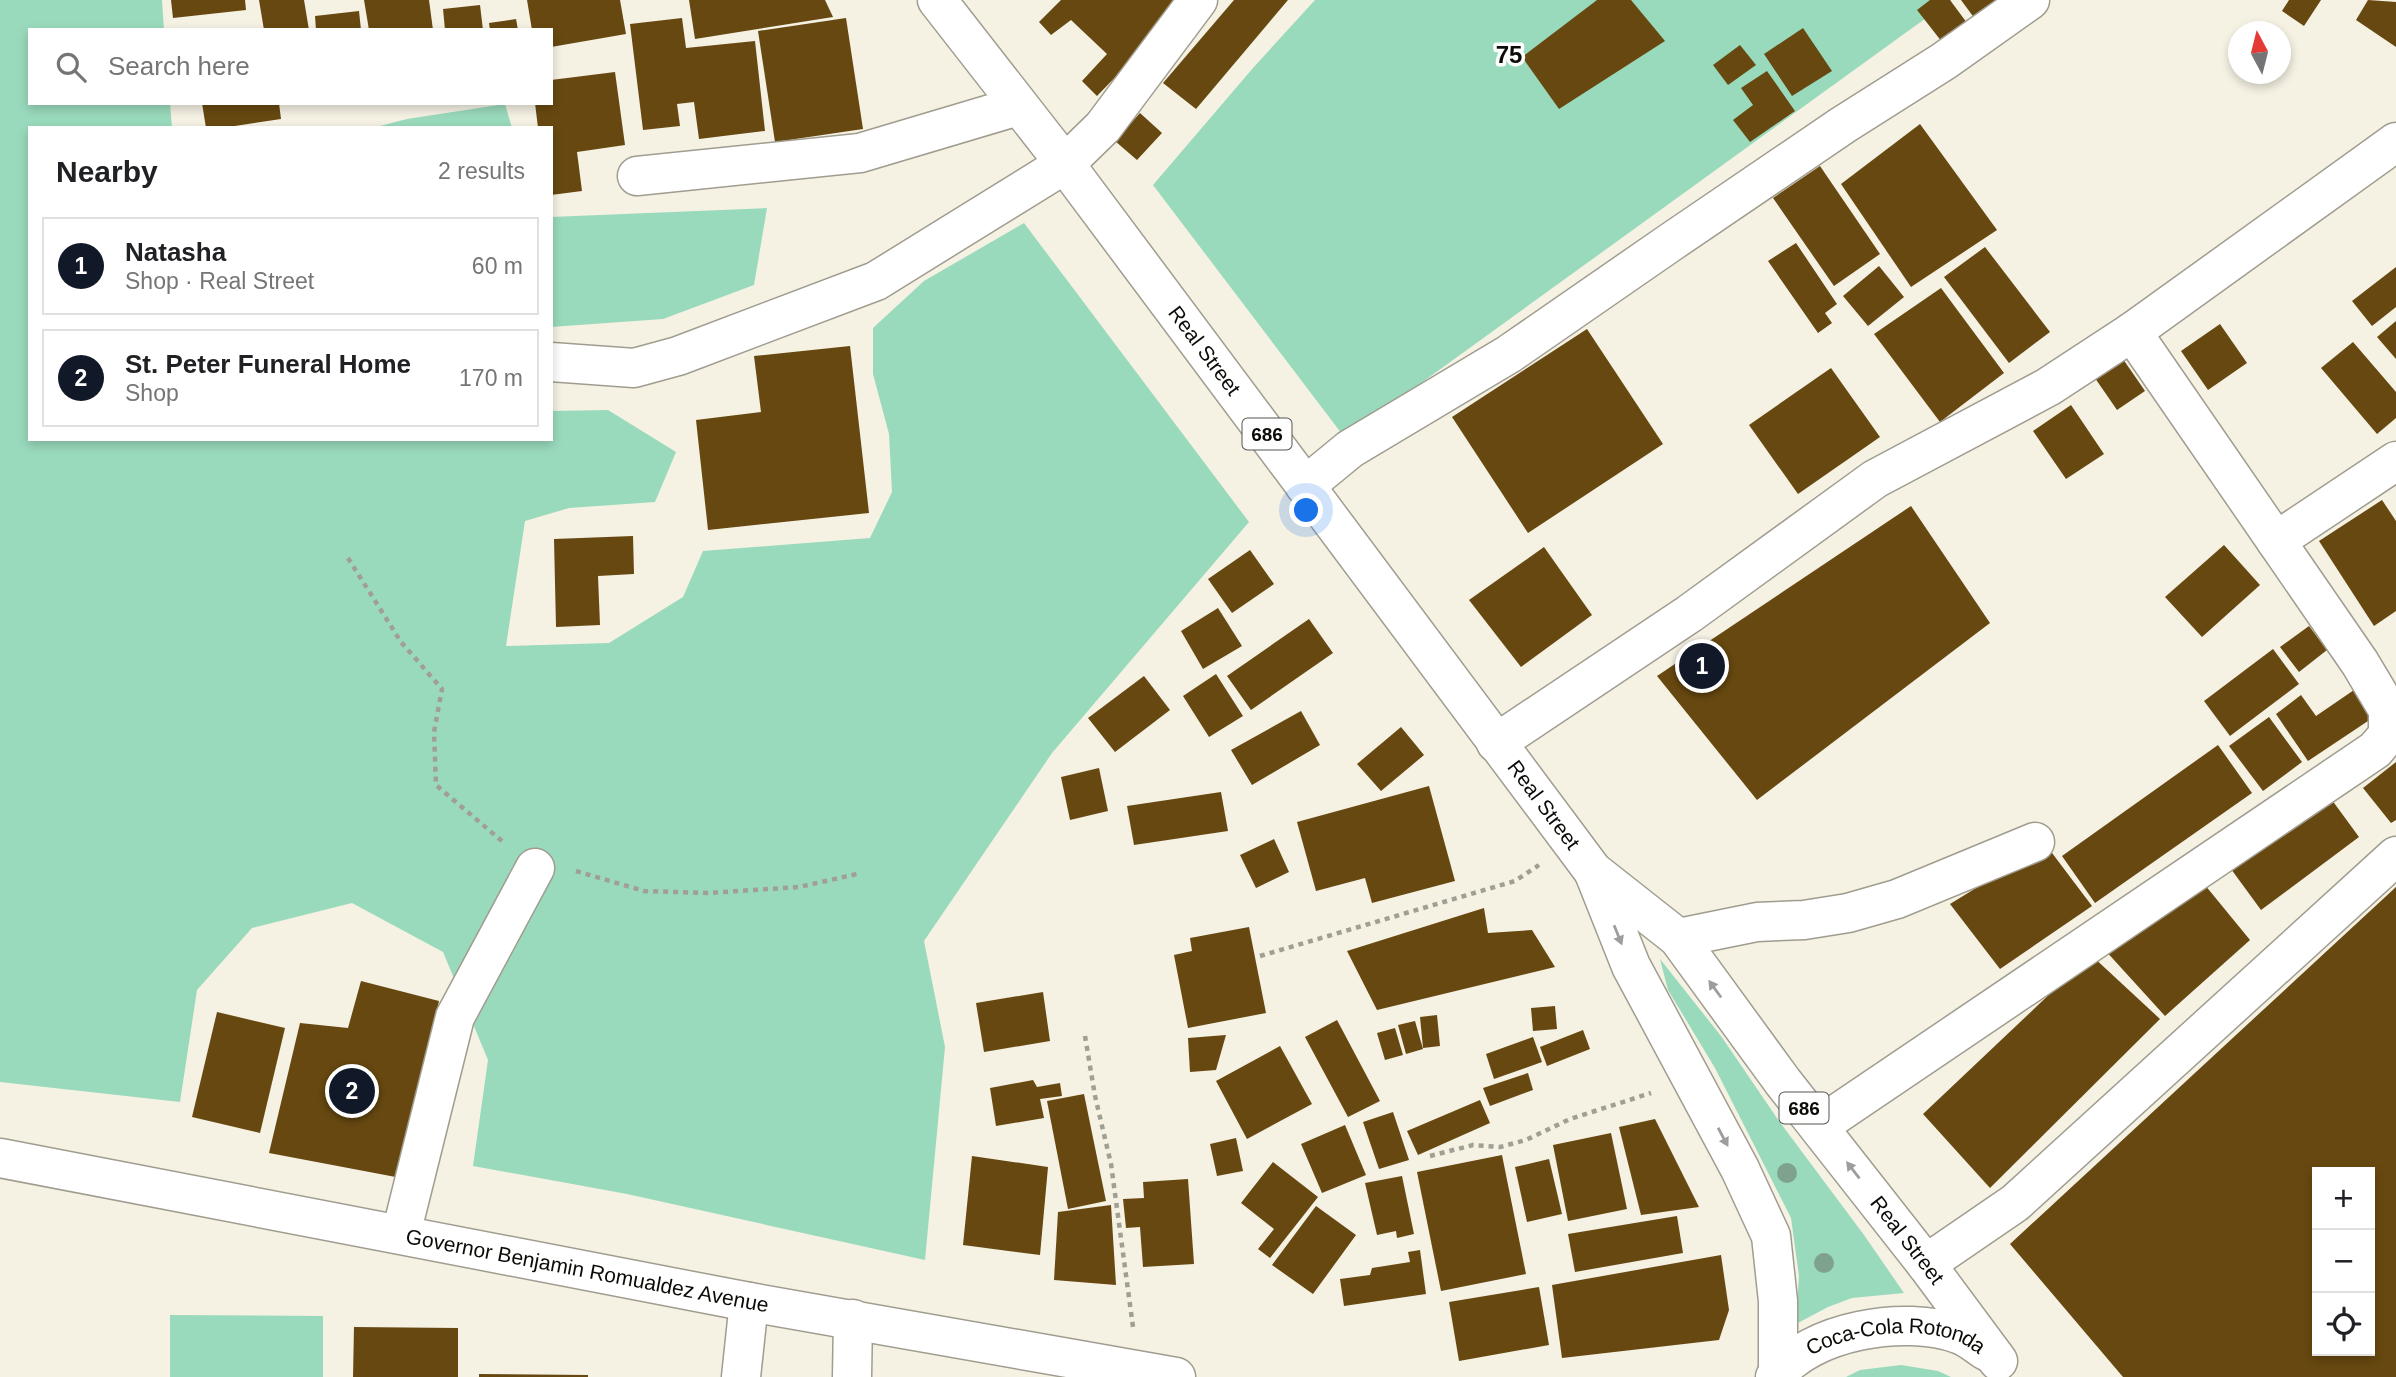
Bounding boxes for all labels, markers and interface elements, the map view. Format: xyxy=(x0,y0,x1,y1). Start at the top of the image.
north arrow xyxy=(2228,21,2291,84)
search box xyxy=(28,28,553,105)
district label: 75 xyxy=(1496,41,1522,68)
icon: search xyxy=(52,48,90,86)
text: Search here xyxy=(108,51,250,81)
text: Nearby xyxy=(56,155,158,188)
text: 2 results xyxy=(438,158,525,184)
text: Natasha xyxy=(125,237,226,267)
text: 1 xyxy=(75,253,87,279)
text: 60 m xyxy=(472,253,523,279)
text: Shop · Real Street xyxy=(125,268,314,294)
street label: Real Street xyxy=(1164,301,1246,399)
text: St. Peter Funeral Home xyxy=(125,349,411,379)
text: 2 xyxy=(75,365,87,391)
text: 170 m xyxy=(459,365,523,391)
text: Shop xyxy=(125,380,179,406)
road number: 686 xyxy=(1242,418,1292,449)
your location xyxy=(1289,493,1323,527)
pin: 1 xyxy=(1679,640,1725,692)
street label: Real Street xyxy=(1503,756,1585,854)
one-way arrow xyxy=(1613,924,1624,945)
one-way arrow xyxy=(1708,981,1723,999)
pin: 2 xyxy=(329,1065,375,1117)
road number: 686 xyxy=(1780,1092,1828,1124)
one-way arrow xyxy=(1716,1127,1728,1147)
one-way arrow xyxy=(1846,1162,1861,1180)
map controls xyxy=(2312,1167,2375,1356)
button: + xyxy=(2312,1167,2375,1230)
street label: Real Street xyxy=(1866,1191,1949,1289)
street label: Governor Benjamin Romualdez Avenue xyxy=(404,1224,770,1316)
button: − xyxy=(2312,1230,2375,1293)
button: locate xyxy=(2312,1293,2375,1356)
text: Coca-Cola Rotonda xyxy=(1802,1314,1990,1359)
street label: Coca-Cola Rotonda xyxy=(1802,1342,1986,1370)

